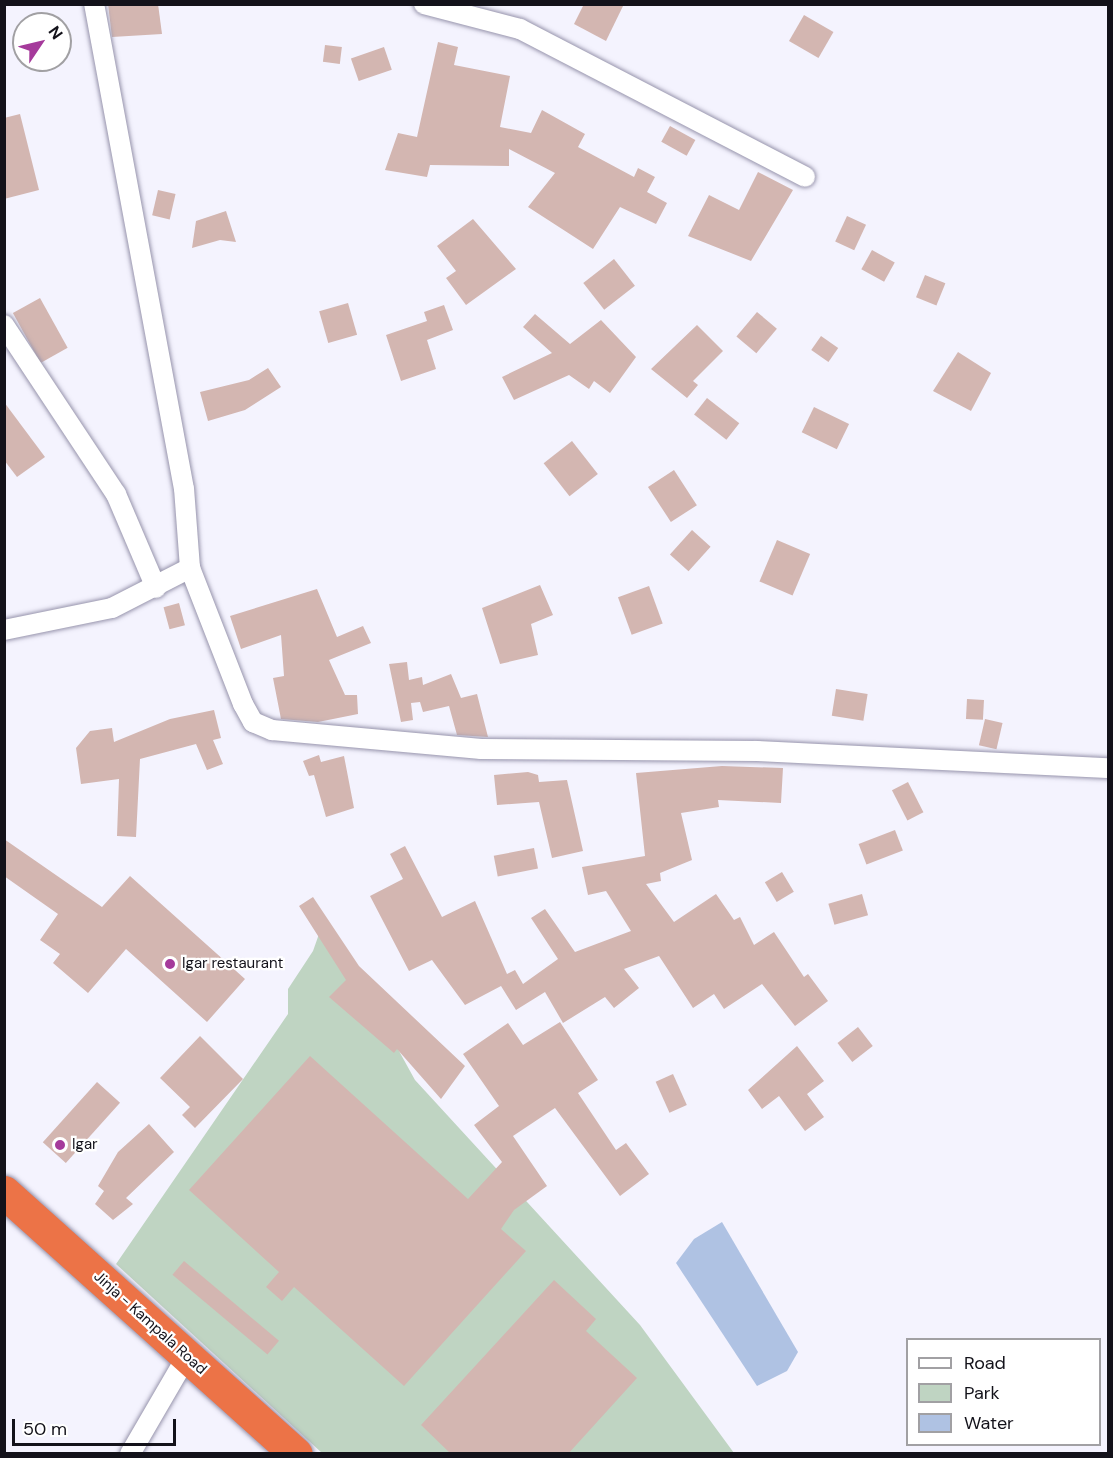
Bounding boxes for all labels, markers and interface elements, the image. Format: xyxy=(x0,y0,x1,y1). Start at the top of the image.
north arrow xyxy=(12,12,72,72)
text: N xyxy=(44,22,67,43)
place label: Igar restaurant xyxy=(182,955,283,973)
marker: Igar restaurant xyxy=(163,957,177,971)
place label: Igar xyxy=(72,1136,98,1154)
marker: Igar xyxy=(53,1138,67,1152)
street label: Jinja - Kampala Road xyxy=(90,1268,210,1378)
legend xyxy=(906,1338,1101,1446)
text: Road xyxy=(964,1351,1006,1375)
text: Park xyxy=(964,1381,1000,1405)
scale bar xyxy=(15,1407,178,1445)
text: Water xyxy=(964,1411,1014,1435)
text: 50 m xyxy=(23,1417,67,1441)

